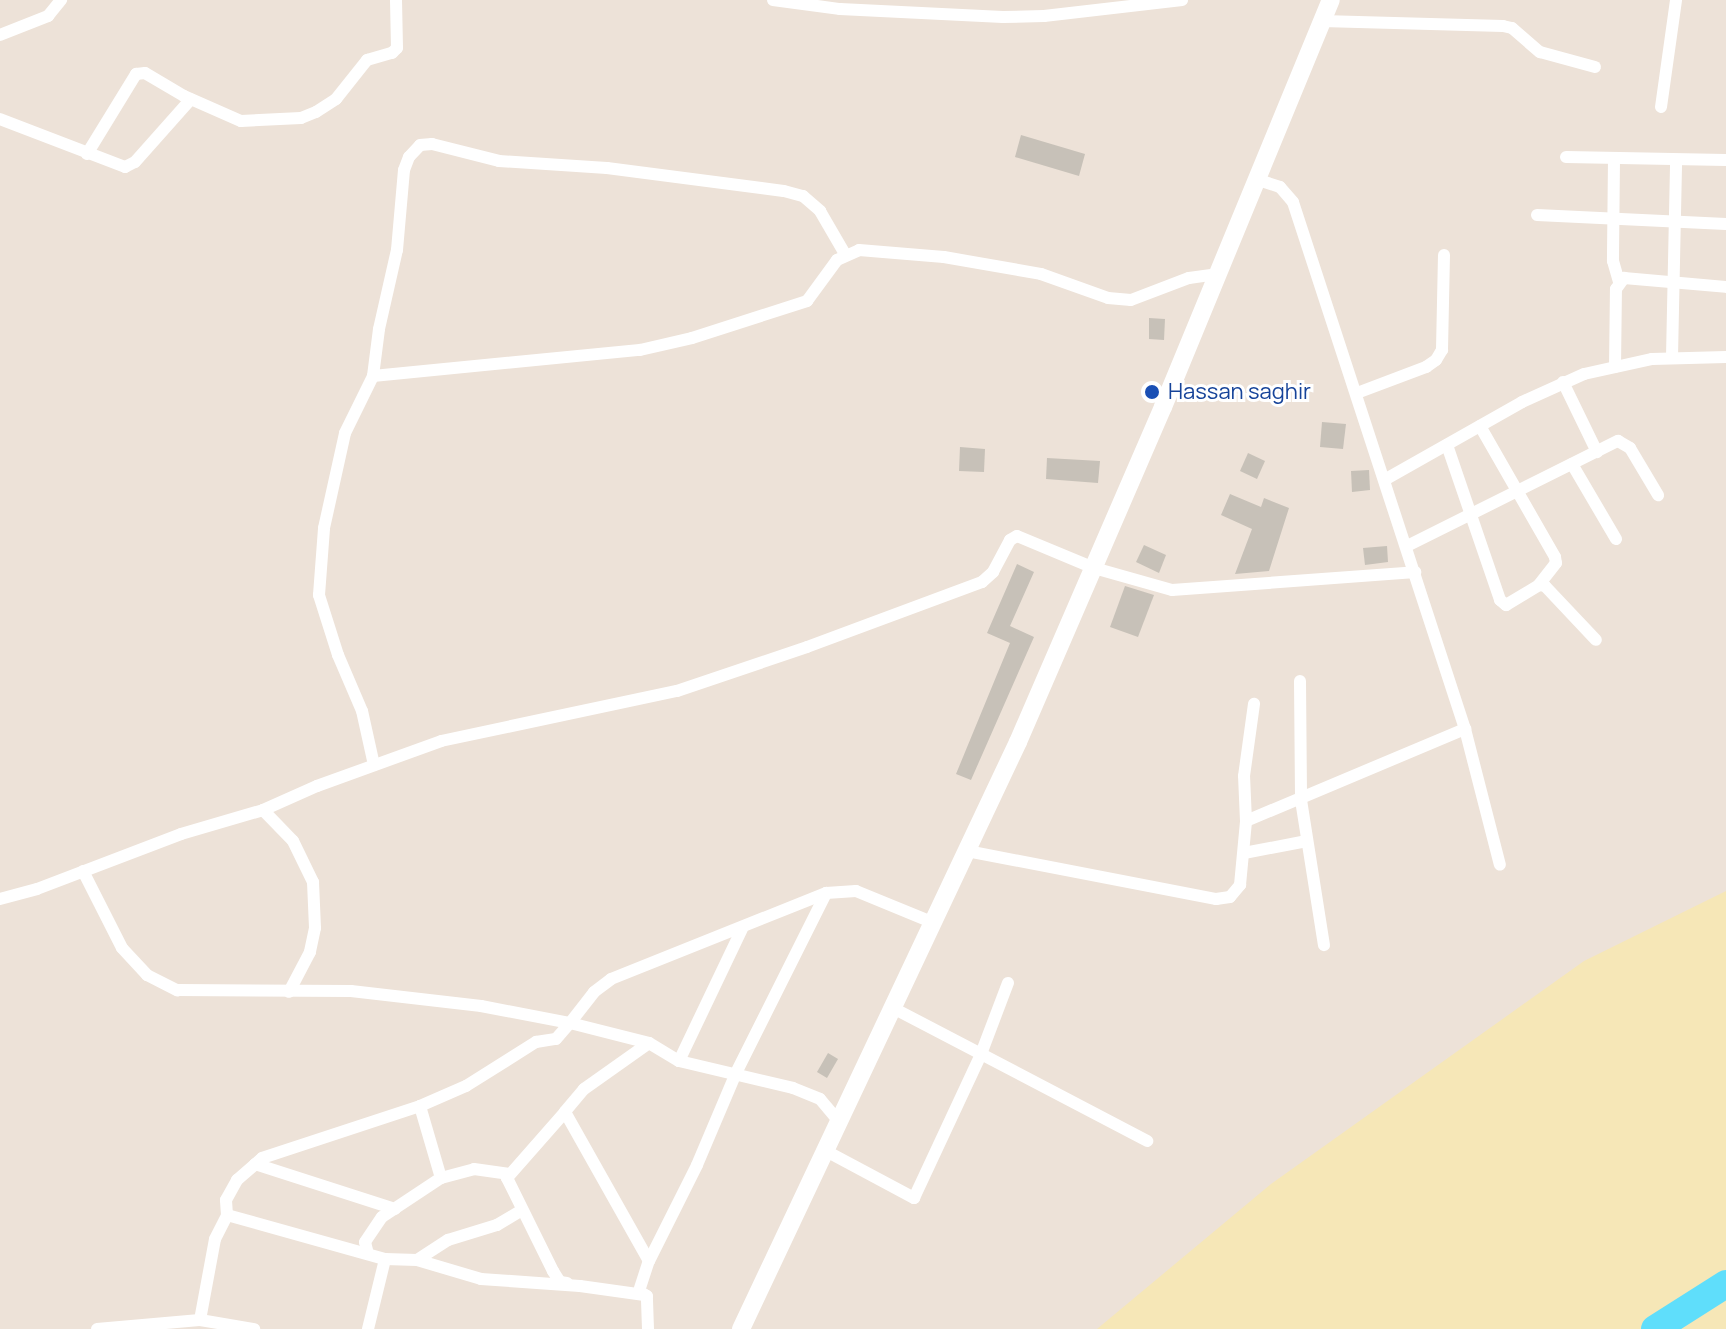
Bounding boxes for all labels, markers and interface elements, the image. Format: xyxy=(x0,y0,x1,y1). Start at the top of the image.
place label: Hassan saghir xyxy=(1168,379,1311,405)
marker: Hassan saghir xyxy=(1143,383,1161,401)

